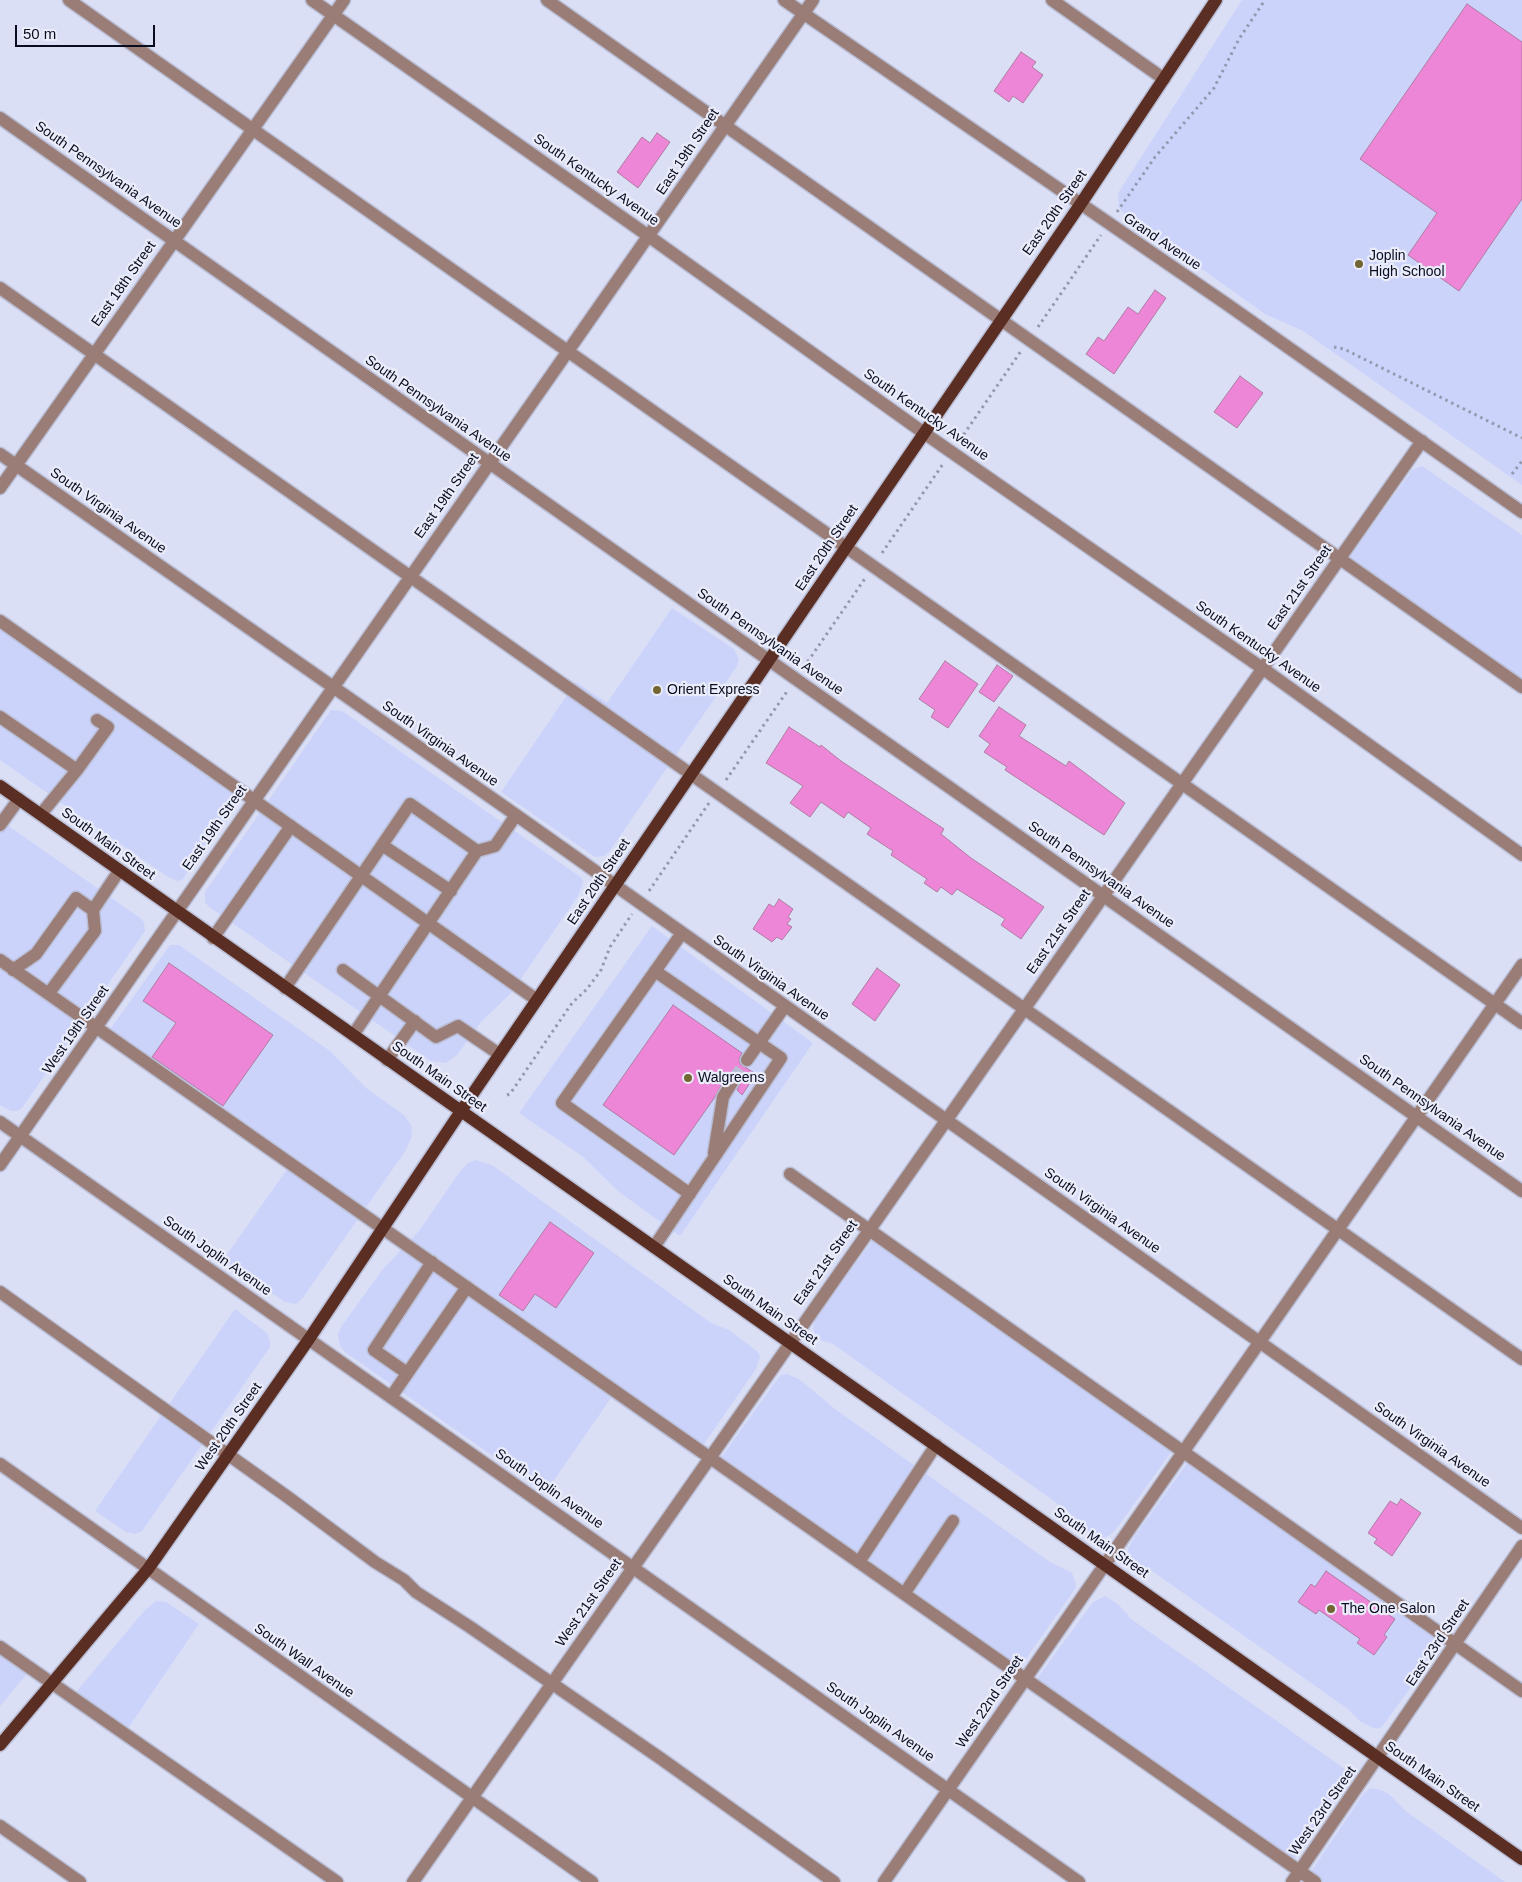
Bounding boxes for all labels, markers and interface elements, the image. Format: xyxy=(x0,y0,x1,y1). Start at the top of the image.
scale bar xyxy=(18,15,158,47)
text: 50 m xyxy=(23,25,56,42)
street label: East 19th Street xyxy=(653,106,723,198)
street label: South Pennsylvania Avenue xyxy=(32,118,184,232)
street label: South Kentucky Avenue xyxy=(530,130,662,230)
street label: East 20th Street xyxy=(1019,167,1091,259)
street label: Grand Avenue xyxy=(1120,210,1204,274)
street label: East 18th Street xyxy=(88,238,160,330)
place label: Joplin High School xyxy=(1369,248,1444,280)
marker: Joplin High School xyxy=(1353,258,1365,270)
street label: South Pennsylvania Avenue xyxy=(362,352,514,466)
street label: South Kentucky Avenue xyxy=(860,365,992,465)
street label: East 19th Street xyxy=(411,450,483,542)
street label: South Virginia Avenue xyxy=(47,465,169,557)
street label: East 20th Street xyxy=(792,502,862,594)
street label: East 21st Street xyxy=(1265,542,1335,634)
street label: South Pennsylvania Avenue xyxy=(694,585,846,699)
street label: South Kentucky Avenue xyxy=(1192,597,1324,697)
place label: Orient Express xyxy=(667,682,760,698)
marker: Orient Express xyxy=(651,684,663,696)
street label: South Virginia Avenue xyxy=(379,698,501,790)
street label: East 19th Street xyxy=(179,782,251,874)
street label: South Main Street xyxy=(58,804,158,884)
street label: South Pennsylvania Avenue xyxy=(1025,818,1177,932)
street label: East 20th Street xyxy=(564,836,634,928)
street label: East 21st Street xyxy=(1024,886,1094,978)
street label: South Virginia Avenue xyxy=(710,932,832,1024)
street label: West 19th Street xyxy=(39,983,113,1077)
street label: South Main Street xyxy=(388,1038,490,1116)
street label: South Pennsylvania Avenue xyxy=(1356,1051,1508,1165)
place label: Walgreens xyxy=(698,1070,764,1086)
marker: Walgreens xyxy=(682,1072,694,1084)
street label: South Virginia Avenue xyxy=(1041,1165,1163,1257)
street label: South Joplin Avenue xyxy=(160,1212,274,1300)
street label: East 21st Street xyxy=(791,1217,861,1309)
street label: South Main Street xyxy=(719,1271,821,1349)
street label: West 20th Street xyxy=(192,1380,266,1474)
street label: South Virginia Avenue xyxy=(1371,1399,1493,1491)
street label: South Joplin Avenue xyxy=(492,1445,606,1533)
street label: South Main Street xyxy=(1050,1504,1152,1582)
street label: West 21st Street xyxy=(553,1556,625,1650)
street label: East 23rd Street xyxy=(1403,1596,1473,1690)
place label: The One Salon xyxy=(1341,1601,1435,1617)
marker: The One Salon xyxy=(1325,1603,1337,1615)
street label: South Wall Avenue xyxy=(251,1620,357,1702)
street label: West 22nd Street xyxy=(953,1653,1027,1751)
street label: South Joplin Avenue xyxy=(823,1678,937,1766)
street label: South Main Street xyxy=(1381,1738,1483,1816)
street label: West 23rd Street xyxy=(1286,1763,1360,1859)

